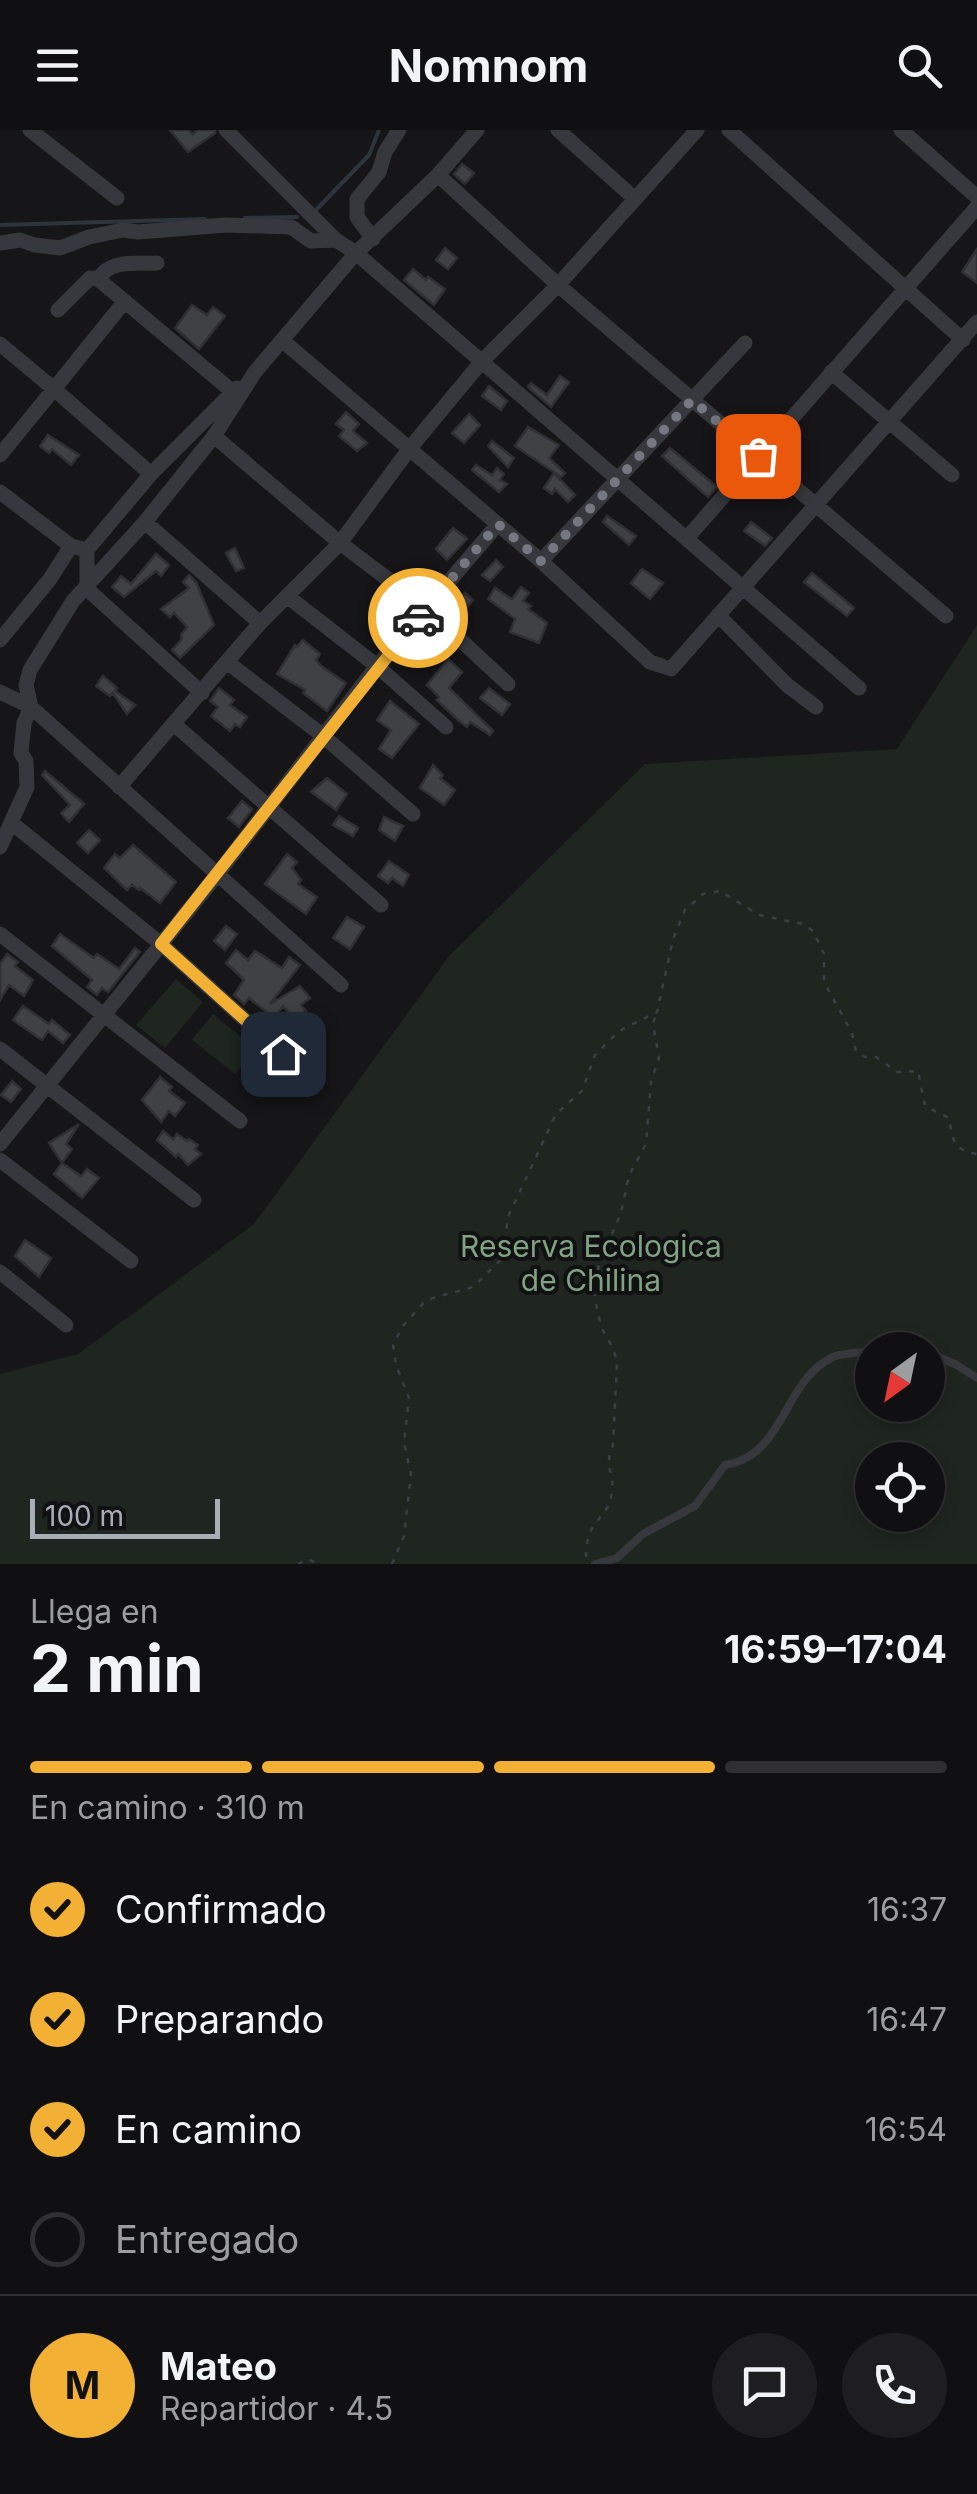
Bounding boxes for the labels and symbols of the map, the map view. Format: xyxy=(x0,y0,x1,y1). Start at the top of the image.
pin xyxy=(716,414,801,499)
courier xyxy=(368,568,468,668)
pin xyxy=(241,1012,326,1097)
park label: Reserva Ecologica de Chilina xyxy=(460,1228,722,1298)
north arrow xyxy=(855,1332,945,1422)
scale bar xyxy=(30,1494,220,1538)

